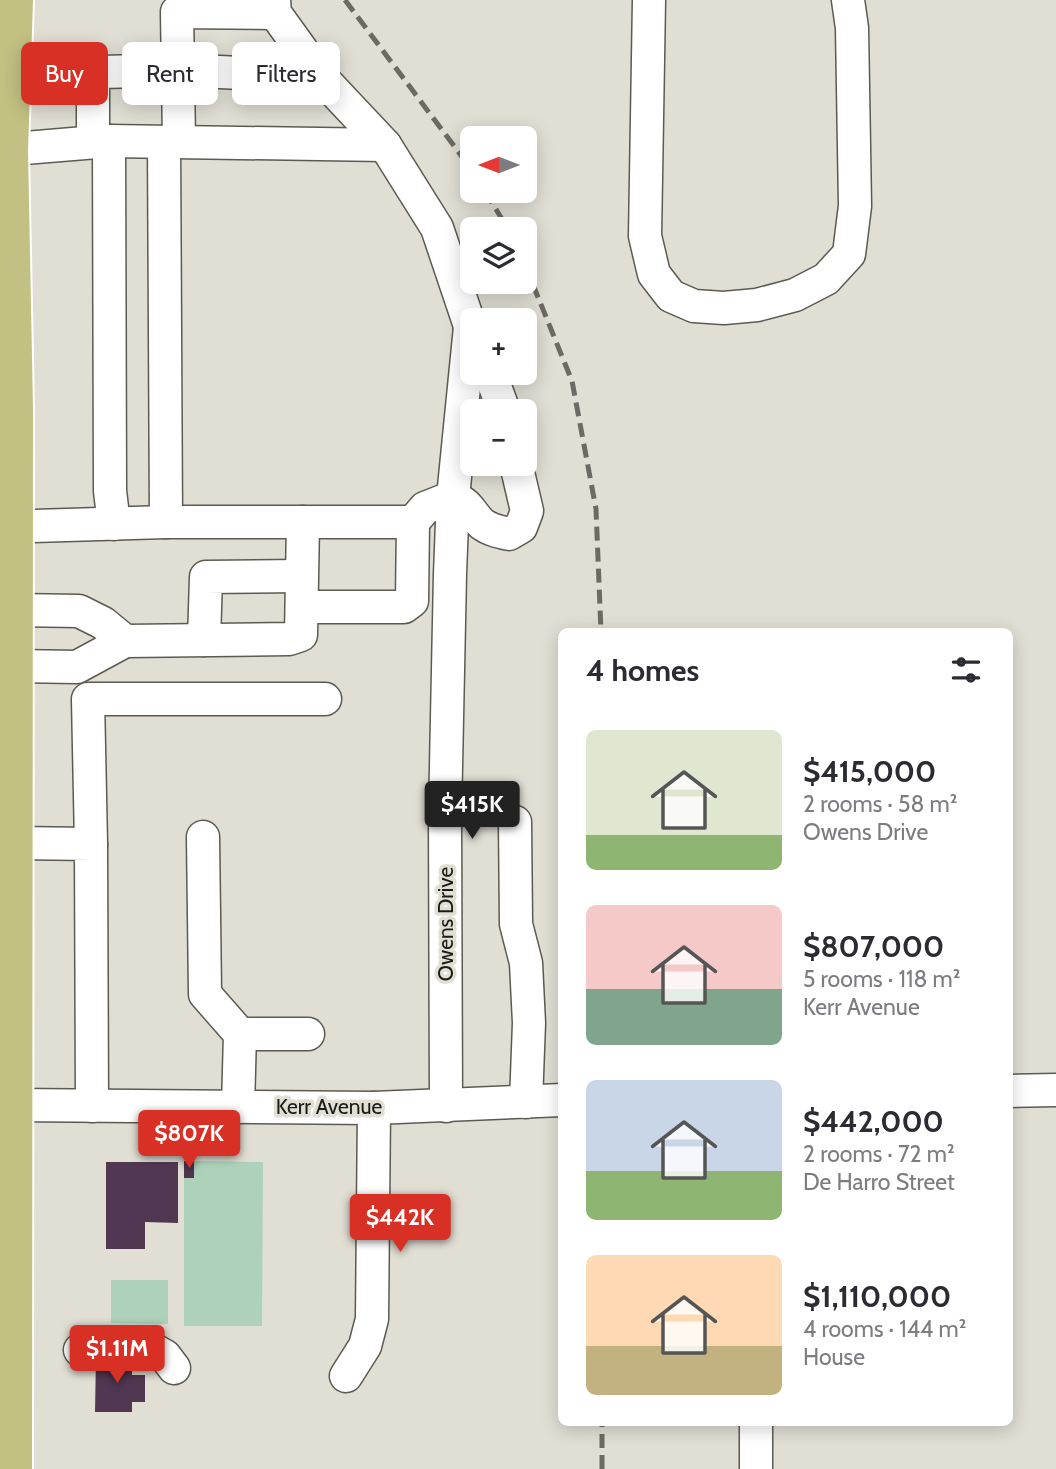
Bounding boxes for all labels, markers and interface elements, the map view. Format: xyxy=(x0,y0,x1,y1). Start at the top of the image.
chip: Buy xyxy=(21,42,108,105)
chip: Rent xyxy=(122,42,218,105)
chip: Filters xyxy=(232,42,340,105)
north arrow xyxy=(460,126,537,203)
map controls xyxy=(460,126,537,476)
button: layers xyxy=(460,217,537,294)
button: + xyxy=(460,308,537,385)
button: − xyxy=(460,399,537,476)
icon: filters xyxy=(947,651,985,689)
text: 4 homes xyxy=(586,652,699,689)
text: $415,000 xyxy=(803,753,936,790)
icon: home xyxy=(642,758,726,842)
pin: $415K xyxy=(423,782,521,841)
text: $415K xyxy=(441,790,503,818)
text: 2 rooms · 58 m² xyxy=(803,790,957,818)
text: Owens Drive xyxy=(803,818,928,846)
street label: Owens Drive xyxy=(433,867,458,981)
text: $807,000 xyxy=(803,928,944,965)
icon: home xyxy=(642,933,726,1017)
text: 5 rooms · 118 m² xyxy=(803,965,960,993)
text: Kerr Avenue xyxy=(803,993,920,1021)
street label: Kerr Avenue xyxy=(276,1094,383,1119)
text: $442,000 xyxy=(803,1103,944,1140)
icon: home xyxy=(642,1108,726,1192)
pin: $807K xyxy=(140,1110,238,1170)
text: $807K xyxy=(154,1119,224,1147)
text: 2 rooms · 72 m² xyxy=(803,1140,955,1168)
text: De Harro Street xyxy=(803,1168,955,1196)
pin: $442K xyxy=(351,1194,449,1254)
text: $442K xyxy=(366,1203,434,1231)
text: $1,110,000 xyxy=(803,1278,951,1315)
icon: home xyxy=(642,1283,726,1367)
text: 4 rooms · 144 m² xyxy=(803,1315,966,1343)
pin: $1.11M xyxy=(60,1326,174,1385)
text: $1.11M xyxy=(86,1334,148,1362)
text: House xyxy=(803,1343,865,1371)

